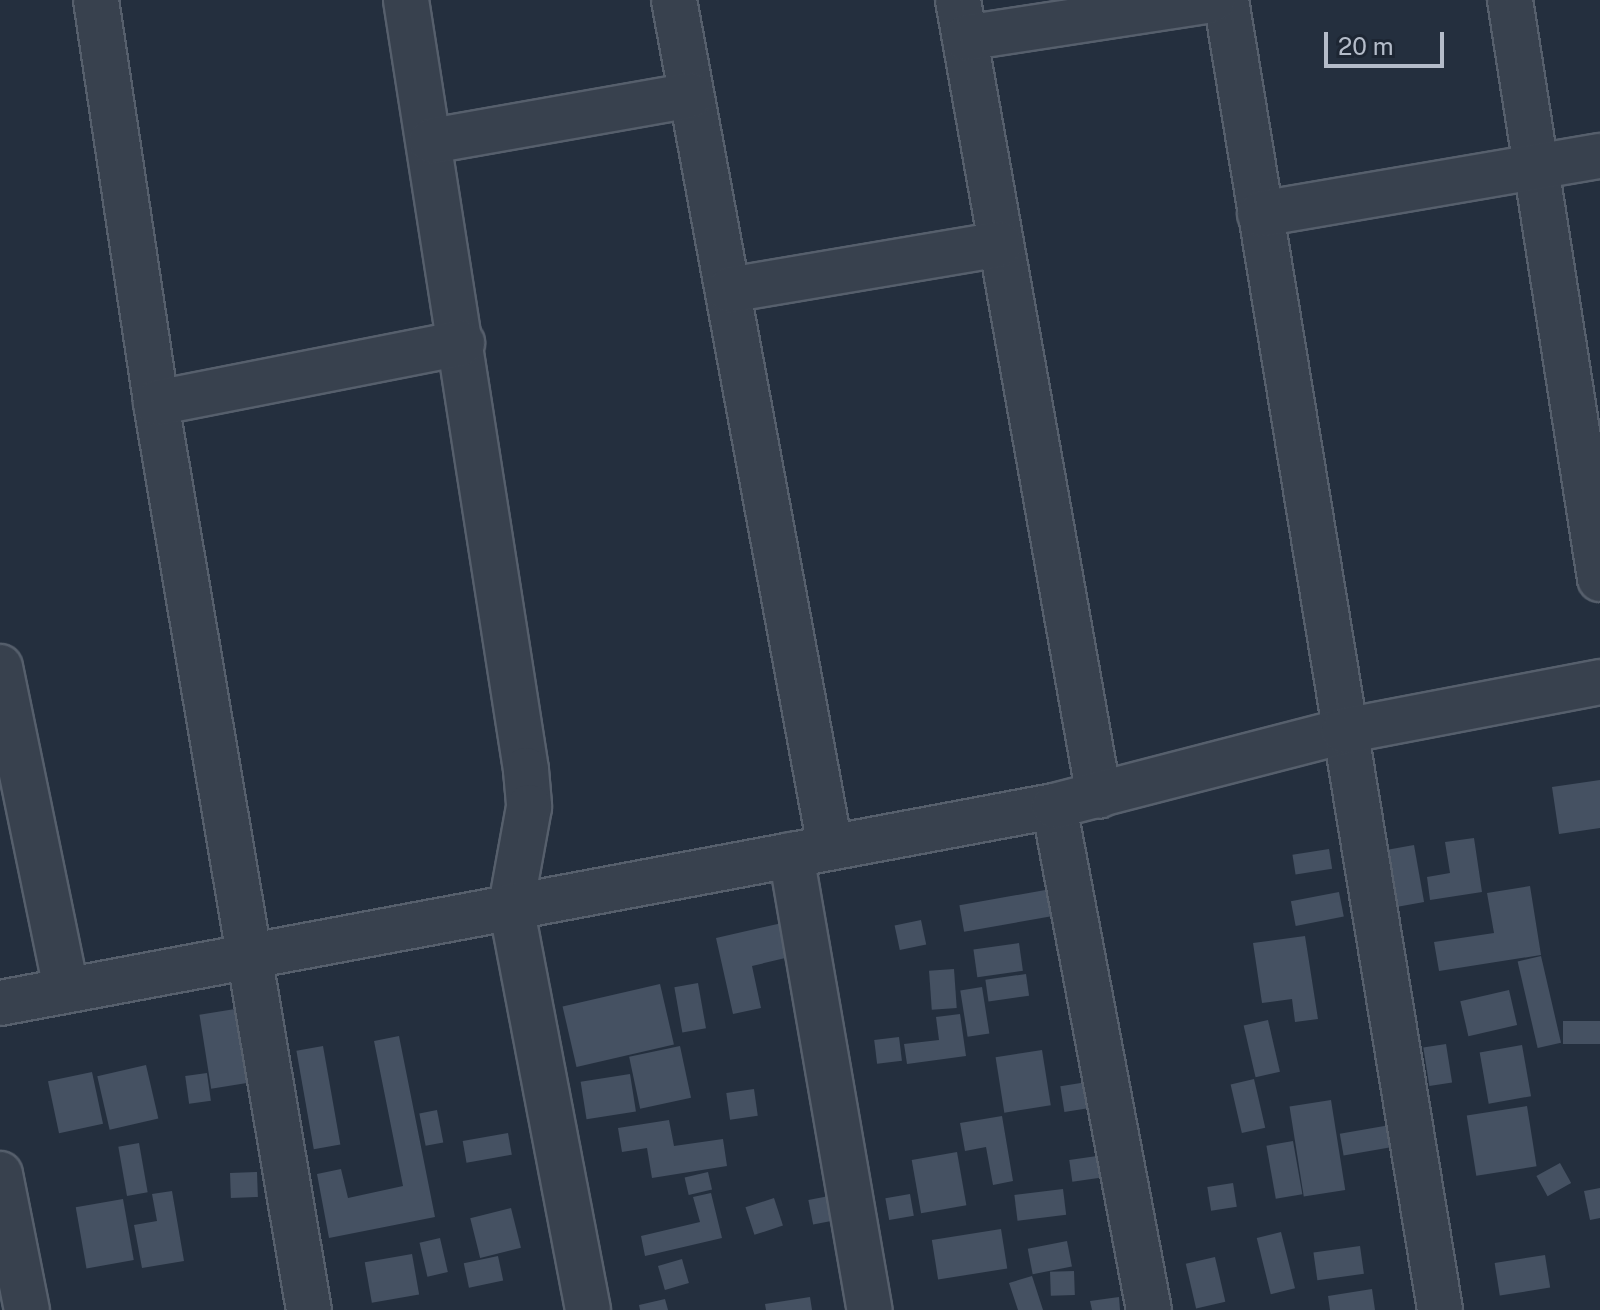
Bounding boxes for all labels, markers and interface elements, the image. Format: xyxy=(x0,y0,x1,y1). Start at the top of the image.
scale bar xyxy=(1328,16,1448,66)
text: 20 m xyxy=(1338,32,1394,60)

